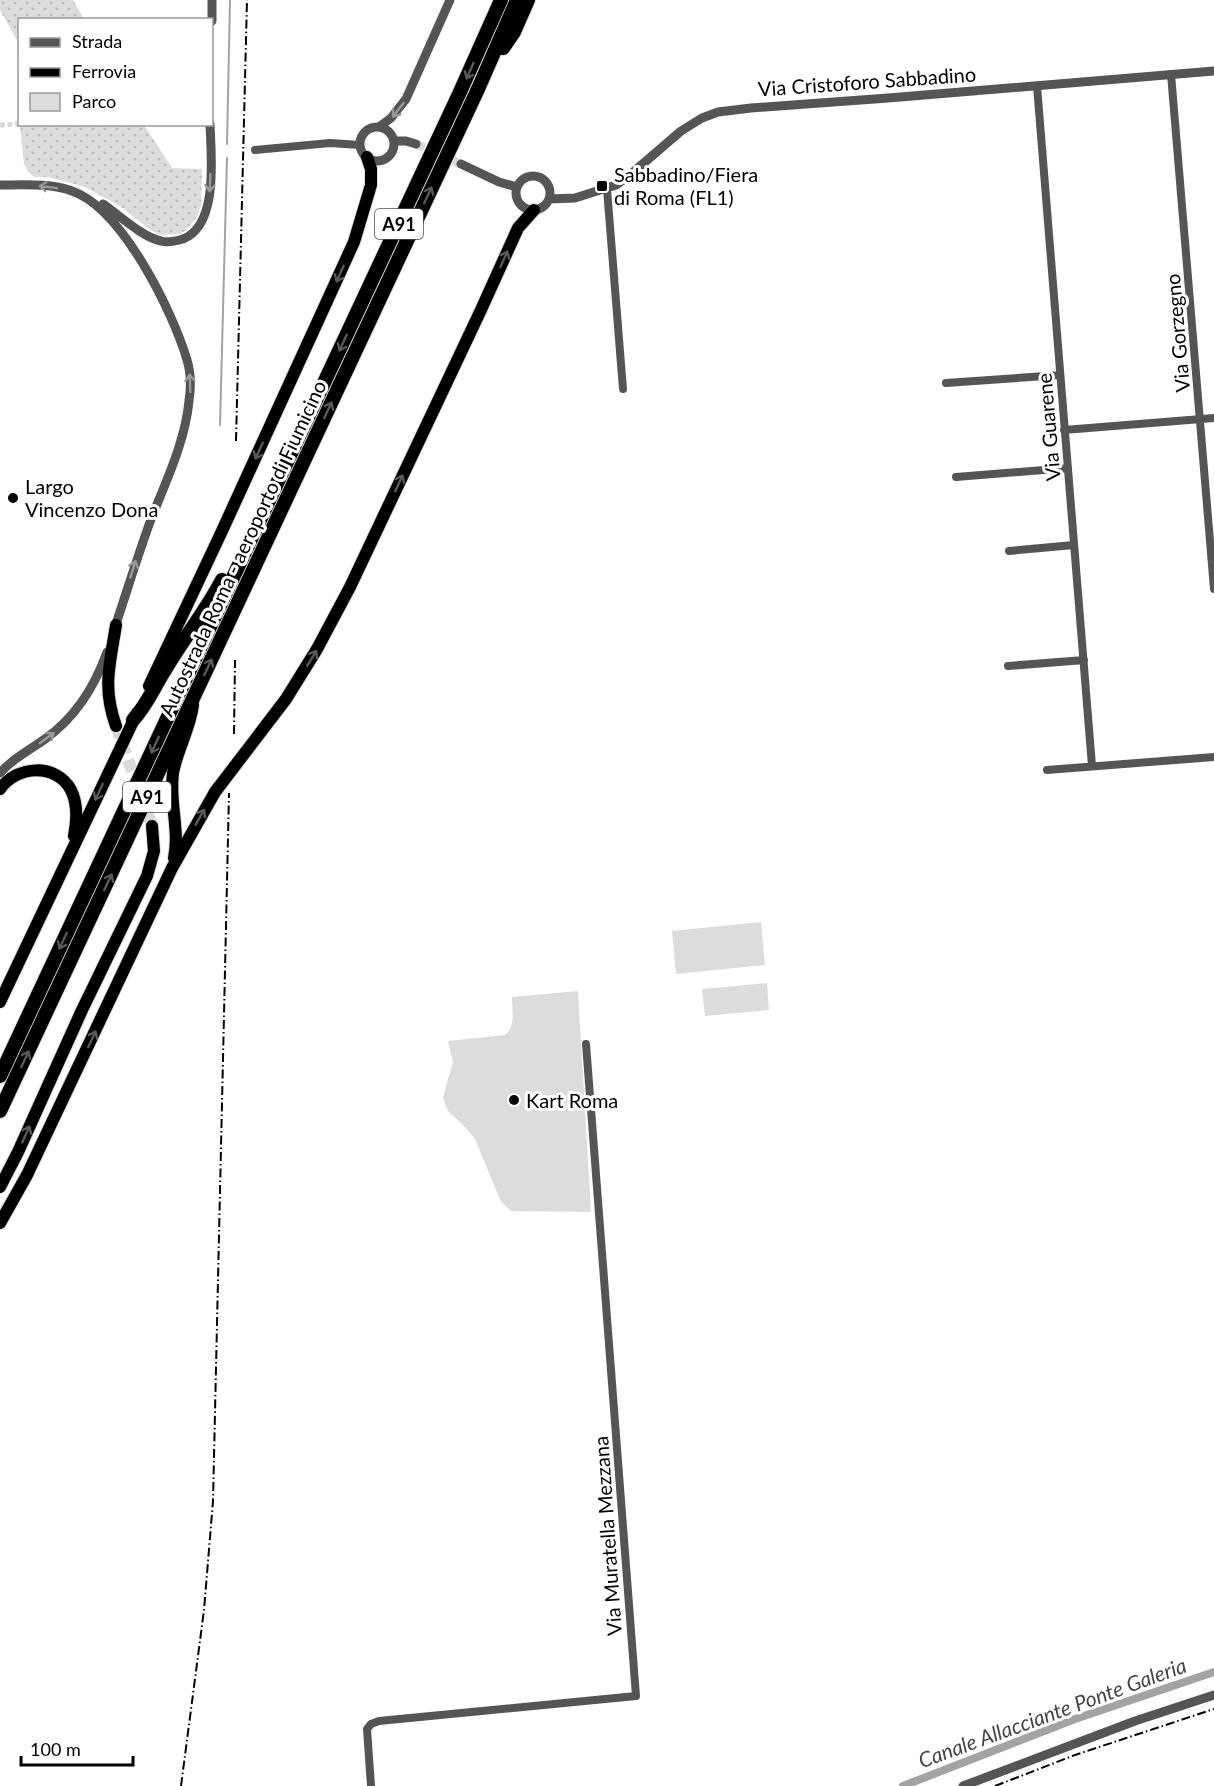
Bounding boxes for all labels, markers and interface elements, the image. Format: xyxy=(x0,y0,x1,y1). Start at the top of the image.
legend xyxy=(18,18,213,126)
text: Strada xyxy=(72,30,122,52)
text: Ferrovia xyxy=(72,60,136,82)
street label: Via Cristoforo Sabbadino xyxy=(757,61,977,101)
one-way arrow xyxy=(463,62,475,80)
text: Parco xyxy=(72,90,116,112)
one-way arrow xyxy=(392,101,404,117)
place label: Sabbadino/Fiera di Roma (FL1) xyxy=(614,162,758,209)
one-way arrow xyxy=(204,172,215,192)
marker: Sabbadino/Fiera di Roma (FL1) xyxy=(595,179,609,193)
one-way arrow xyxy=(38,181,58,192)
one-way arrow xyxy=(423,187,434,205)
road number: A91 xyxy=(375,209,423,239)
one-way arrow xyxy=(499,250,511,268)
one-way arrow xyxy=(334,265,346,283)
street label: Via Gorzegno xyxy=(1160,273,1194,393)
one-way arrow xyxy=(337,334,348,352)
street label: Via Guarene xyxy=(1031,372,1065,482)
one-way arrow xyxy=(184,374,195,394)
street label: Autostrada Roma - aeroporto di Fiumicino xyxy=(153,376,331,720)
one-way arrow xyxy=(322,401,334,419)
one-way arrow xyxy=(252,442,264,460)
place label: Largo Vincenzo Dona xyxy=(25,474,158,521)
one-way arrow xyxy=(393,475,405,493)
marker: Largo Vincenzo Dona xyxy=(6,491,20,505)
one-way arrow xyxy=(128,560,139,579)
one-way arrow xyxy=(307,650,319,667)
one-way arrow xyxy=(202,659,214,677)
one-way arrow xyxy=(38,731,54,744)
one-way arrow xyxy=(149,736,161,754)
road number: A91 xyxy=(123,782,171,812)
one-way arrow xyxy=(93,783,105,801)
one-way arrow xyxy=(194,809,206,826)
one-way arrow xyxy=(102,873,114,891)
one-way arrow xyxy=(57,931,69,949)
one-way arrow xyxy=(86,1031,98,1049)
one-way arrow xyxy=(19,1050,31,1068)
place label: Kart Roma xyxy=(526,1088,618,1112)
marker: Kart Roma xyxy=(507,1093,521,1107)
one-way arrow xyxy=(21,1125,32,1143)
street label: Via Muratella Mezzana xyxy=(588,1435,626,1637)
water label: Canale Allacciante Ponte Galeria xyxy=(915,1652,1189,1772)
scale bar xyxy=(21,1729,134,1767)
text: 100 m xyxy=(30,1738,81,1760)

